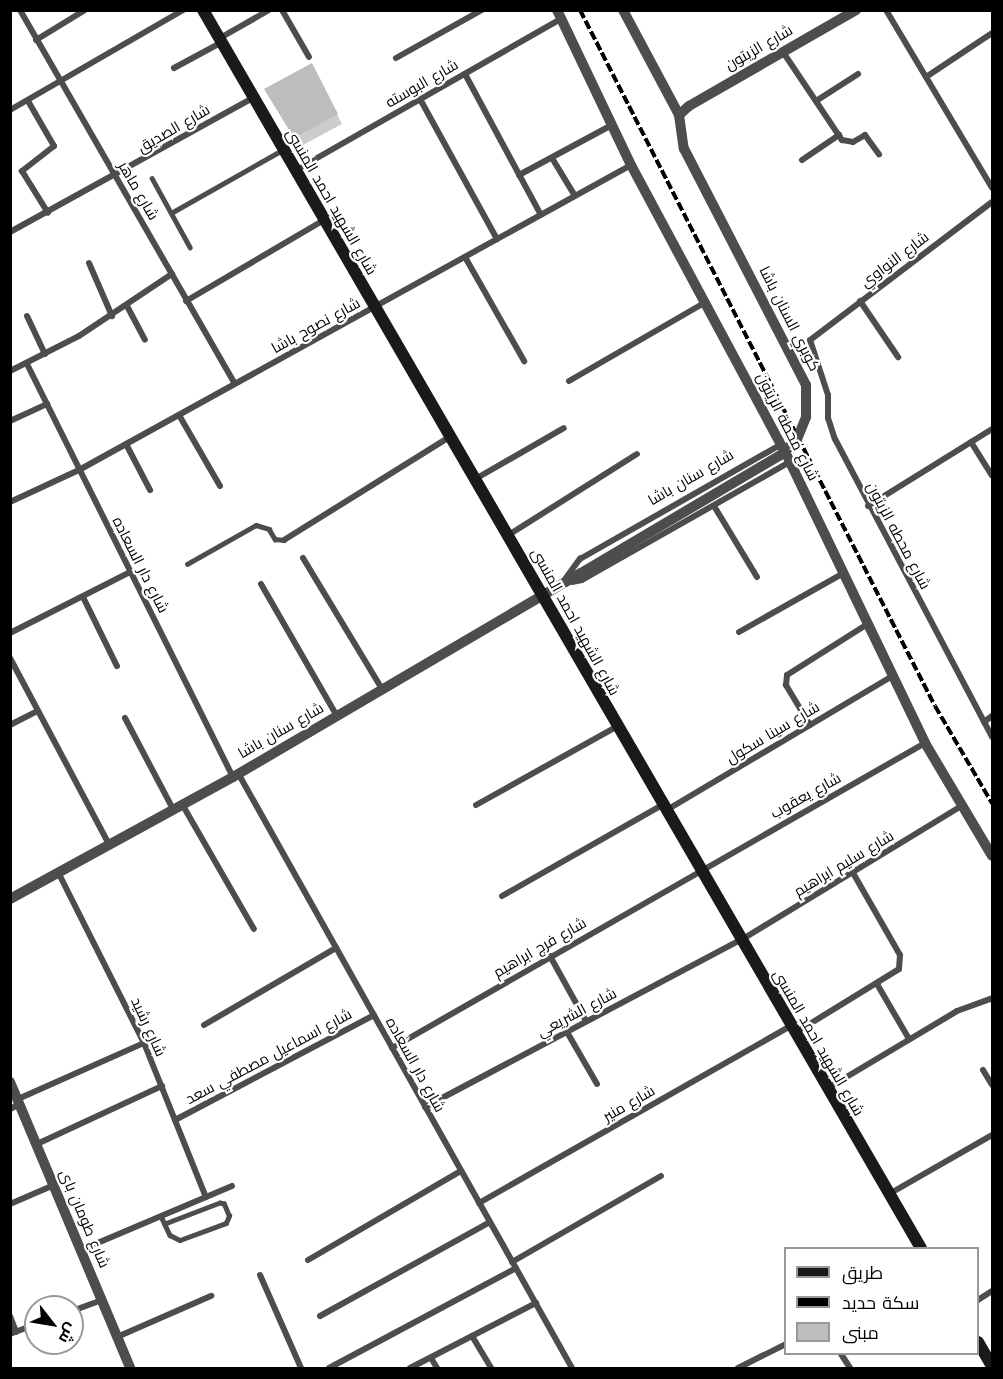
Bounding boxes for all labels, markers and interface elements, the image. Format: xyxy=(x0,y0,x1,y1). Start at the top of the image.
street label: شارع الزيتون xyxy=(722,21,796,75)
street label: شارع البوسته xyxy=(382,56,462,112)
street label: شارع الصديق xyxy=(135,101,213,157)
street label: شارع الشهيد احمد المنسى xyxy=(282,126,380,278)
street label: شارع ماهر xyxy=(114,158,162,224)
street label: شارع النواوي xyxy=(857,228,933,292)
street label: كوبري السنان باشا xyxy=(755,264,823,374)
street label: شارع نصوح باشا xyxy=(268,294,364,358)
street label: شارع محطة الزيتون xyxy=(752,370,822,484)
street label: شارع سنان باشا xyxy=(645,446,737,510)
street label: شارع محطه الزيتون xyxy=(862,479,934,593)
street label: شارع دار السعاده xyxy=(108,514,172,616)
street label: شارع الشهيد احمد المنسى xyxy=(527,545,623,699)
street label: شارع سينا سكول xyxy=(723,698,823,768)
street label: شارع سنان باشا xyxy=(235,699,327,763)
street label: شارع يعقوب xyxy=(768,769,844,823)
street label: شارع سليم ابراهيم xyxy=(791,827,897,901)
street label: شارع فرج ابراهيم xyxy=(490,914,590,982)
street label: شارع الشهيد احمد المنسى xyxy=(769,967,867,1119)
street label: شارع الشريعي xyxy=(534,985,620,1041)
street label: شارع رشيد xyxy=(127,995,169,1059)
street label: شارع اسماعيل مصطفي سعد xyxy=(183,1005,355,1109)
street label: شارع دار السعاده xyxy=(382,1014,448,1116)
street label: شارع منير xyxy=(600,1082,658,1126)
street label: شارع طومان باى xyxy=(55,1167,113,1271)
legend xyxy=(784,1247,979,1355)
text: طريق xyxy=(842,1262,883,1283)
text: سكة حديد xyxy=(842,1292,919,1313)
north arrow xyxy=(24,1295,84,1355)
text: ش xyxy=(55,1320,82,1347)
text: مبنى xyxy=(842,1322,879,1343)

